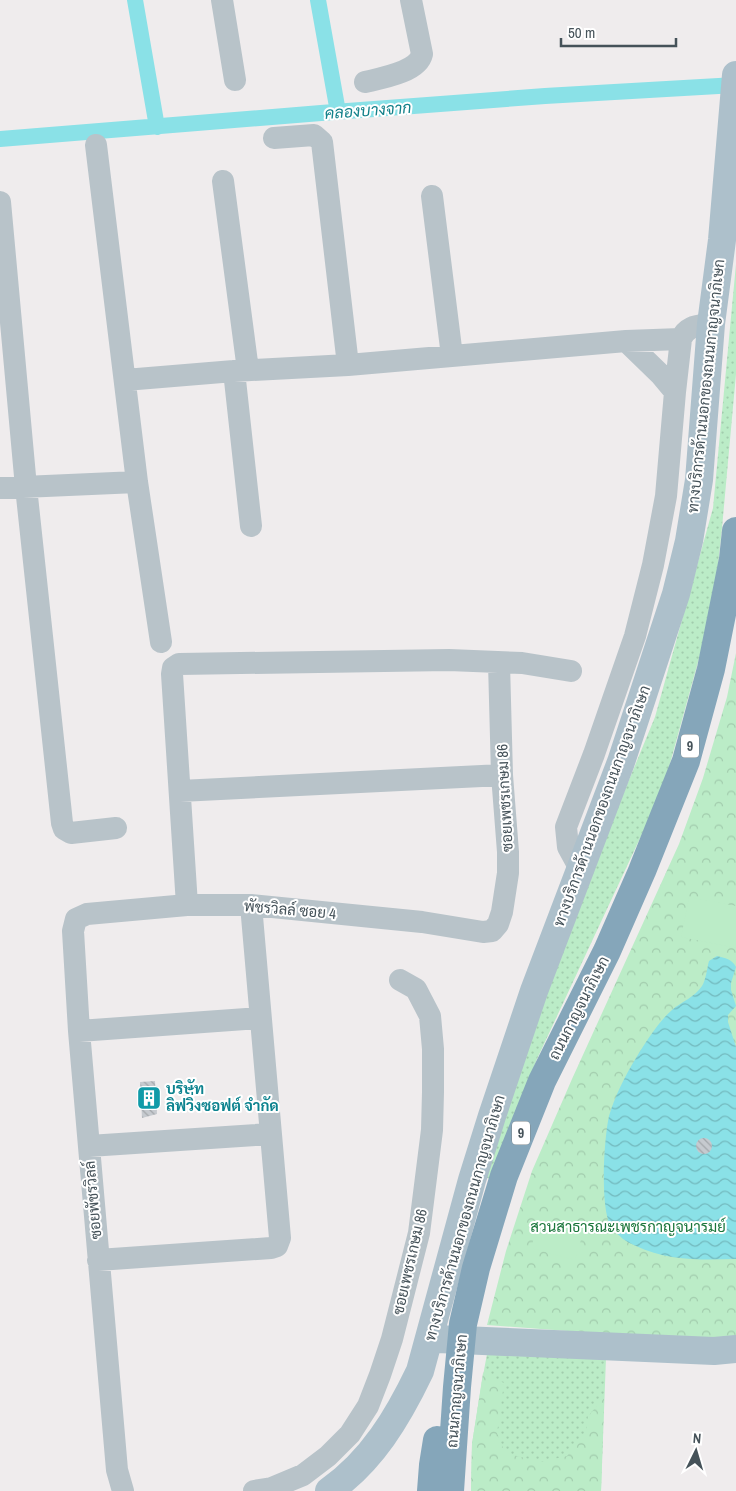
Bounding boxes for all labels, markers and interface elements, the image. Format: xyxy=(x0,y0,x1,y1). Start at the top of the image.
scale bar xyxy=(561,15,676,47)
text: 50 m xyxy=(568,22,595,43)
water label: คลองบางจาก xyxy=(324,96,412,124)
street label: ทางบริการด้านนอกของถนนกาญจนาภิเษก xyxy=(682,258,729,514)
street label: ทางบริการด้านนอกของถนนกาญจนาภิเษก xyxy=(548,682,655,929)
road number: 9 xyxy=(681,734,699,758)
street label: ซอยเพชรเกษม 86 xyxy=(491,743,518,853)
street label: พัชรวิลล์ ซอย 4 xyxy=(243,895,337,924)
street label: ถนนกาญจนาภิเษก xyxy=(543,952,614,1063)
place label: บริษัท ลิฟวิ่งซอฟต์ จำกัด xyxy=(166,1078,279,1116)
building icon: บริษัท ลิฟวิ่งซอฟต์ จำกัด xyxy=(136,1085,162,1111)
street label: ทางบริการด้านนอกของถนนกาญจนาภิเษก xyxy=(419,1092,510,1343)
road number: 9 xyxy=(512,1122,530,1144)
street label: ซอยพัชรวิลล์ xyxy=(79,1160,106,1240)
street label: ซอยเพชรเกษม 86 xyxy=(387,1207,432,1317)
park label: สวนสาธารณะเพชรกาญจนารมย์ xyxy=(530,1216,726,1237)
street label: ถนนกาญจนาภิเษก xyxy=(441,1333,472,1449)
north arrow xyxy=(671,1426,721,1476)
text: N xyxy=(692,1429,702,1447)

